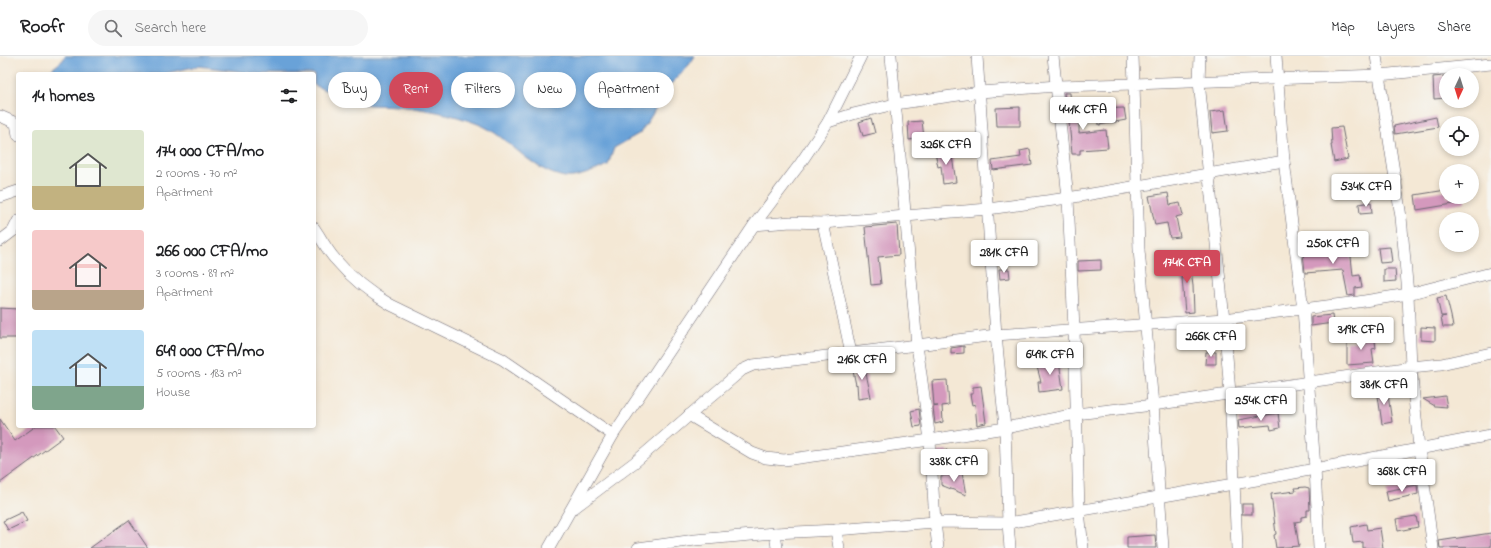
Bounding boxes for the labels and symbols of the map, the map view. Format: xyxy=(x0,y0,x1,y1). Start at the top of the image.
north arrow xyxy=(1439,68,1479,108)
pin: 441K CFA xyxy=(1042,97,1124,131)
pin: 326K CFA xyxy=(905,132,987,166)
pin: 534K CFA xyxy=(1325,174,1407,208)
pin: 250K CFA xyxy=(1292,231,1374,265)
pin: 281K CFA xyxy=(963,240,1045,274)
pin: 174K CFA xyxy=(1146,250,1228,284)
pin: 319K CFA xyxy=(1320,317,1402,351)
pin: 266K CFA xyxy=(1170,324,1252,358)
pin: 649K CFA xyxy=(1009,342,1091,376)
pin: 216K CFA xyxy=(821,347,903,381)
pin: 381K CFA xyxy=(1343,372,1425,406)
pin: 254K CFA xyxy=(1220,388,1302,422)
pin: 338K CFA xyxy=(913,449,995,483)
pin: 368K CFA xyxy=(1361,459,1443,493)

